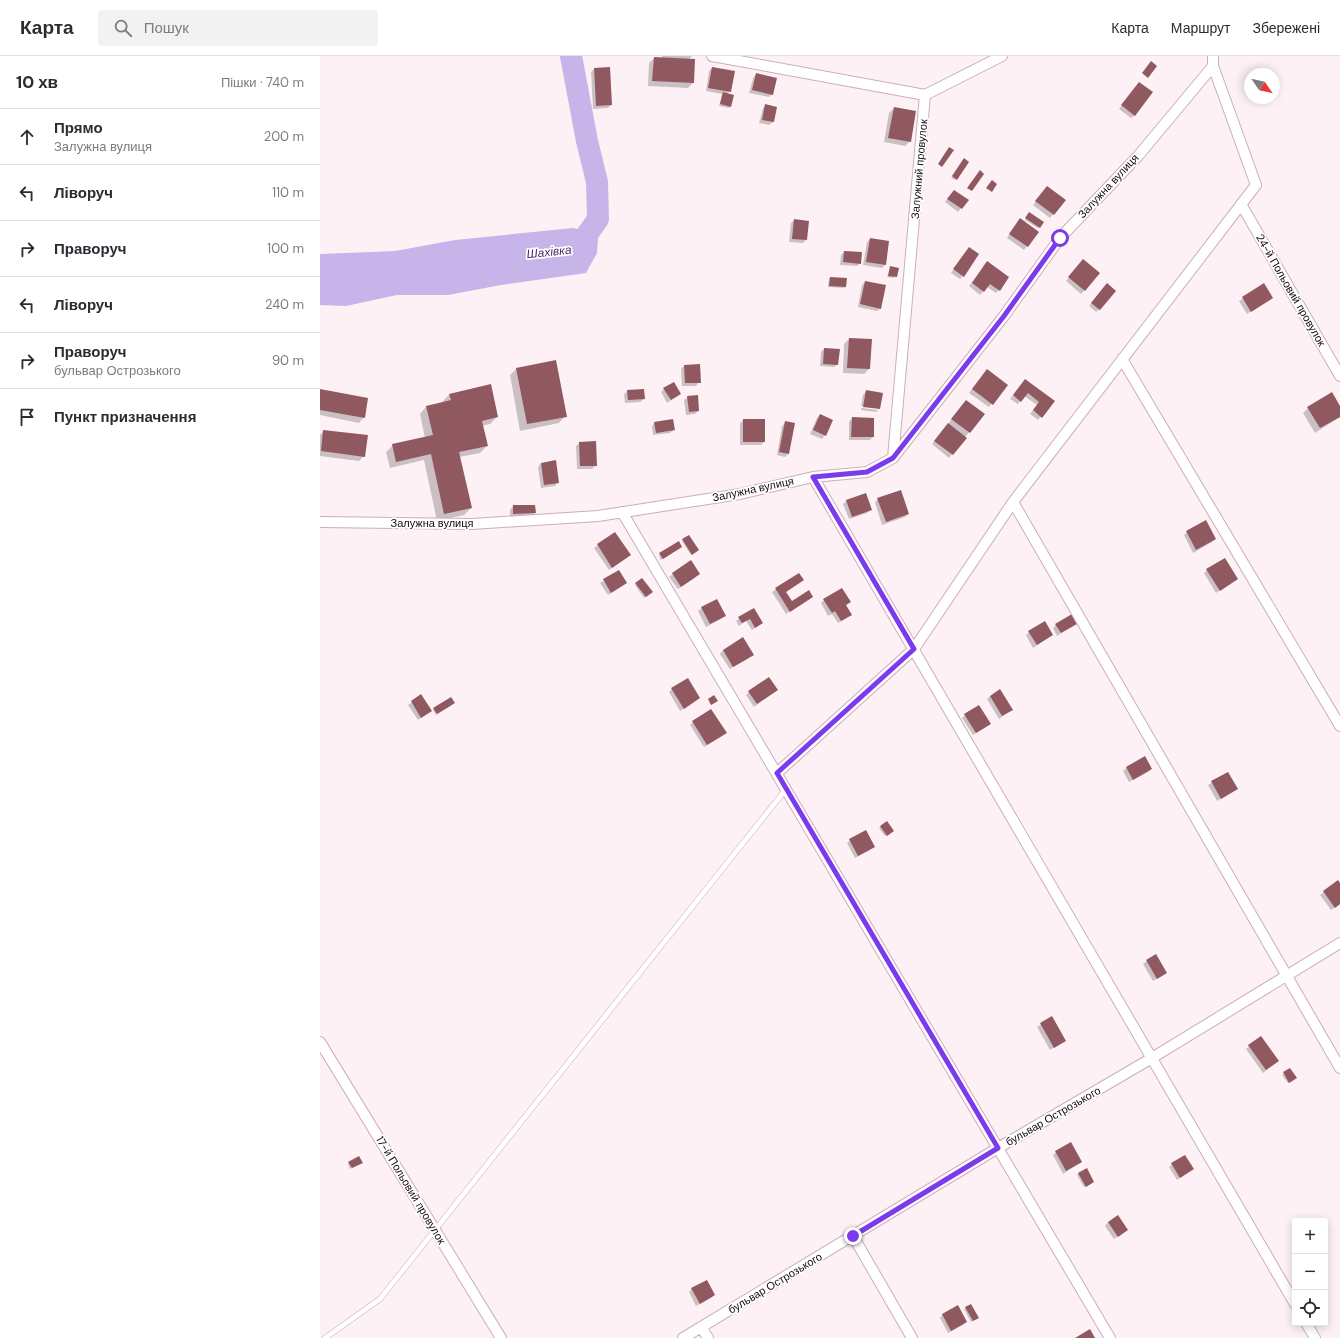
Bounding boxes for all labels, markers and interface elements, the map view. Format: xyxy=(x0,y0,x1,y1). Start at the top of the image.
search box xyxy=(98,10,378,46)
text: Карта xyxy=(20,15,74,40)
icon: search xyxy=(112,17,134,39)
text: Пошук xyxy=(144,18,189,38)
text: Карта xyxy=(1111,19,1149,37)
text: Маршрут xyxy=(1171,19,1230,37)
text: Збережені xyxy=(1252,19,1320,37)
north arrow xyxy=(1244,68,1280,104)
text: 10 хв xyxy=(16,71,58,93)
text: Пішки · 740 m xyxy=(221,74,304,91)
text: Прямо xyxy=(54,118,103,138)
street label: Залужний провулок xyxy=(908,118,930,219)
icon: ahead xyxy=(16,126,38,148)
text: 200 m xyxy=(264,128,304,145)
text: Залужна вулиця xyxy=(54,138,152,155)
street label: Залужна вулиця xyxy=(1075,151,1141,221)
icon: left xyxy=(16,182,38,204)
text: Ліворуч xyxy=(54,183,113,203)
text: 110 m xyxy=(272,184,304,201)
route start xyxy=(1051,229,1069,247)
street label: 24-й Польовий провулок xyxy=(1253,231,1329,349)
icon: right xyxy=(16,238,38,260)
text: Праворуч xyxy=(54,239,127,259)
text: 100 m xyxy=(267,240,304,257)
water label: Шахівка xyxy=(526,242,573,262)
icon: left xyxy=(16,294,38,316)
text: Ліворуч xyxy=(54,295,113,315)
text: 240 m xyxy=(265,296,304,313)
text: Праворуч xyxy=(54,342,127,362)
icon: right xyxy=(16,350,38,372)
text: 90 m xyxy=(272,352,304,369)
text: бульвар Острозького xyxy=(54,362,181,379)
icon: arrive xyxy=(16,406,38,428)
text: Пункт призначення xyxy=(54,407,196,427)
street label: Залужна вулиця xyxy=(711,474,795,504)
street label: Залужна вулиця xyxy=(391,516,474,530)
street label: бульвар Острозького xyxy=(1003,1083,1103,1149)
street label: 17-й Польовий провулок xyxy=(373,1133,449,1247)
map controls xyxy=(1292,1218,1328,1326)
button: + xyxy=(1292,1218,1328,1254)
route end xyxy=(844,1227,862,1245)
street label: бульвар Острозького xyxy=(725,1249,825,1317)
button: − xyxy=(1292,1254,1328,1290)
button: locate xyxy=(1292,1290,1328,1326)

